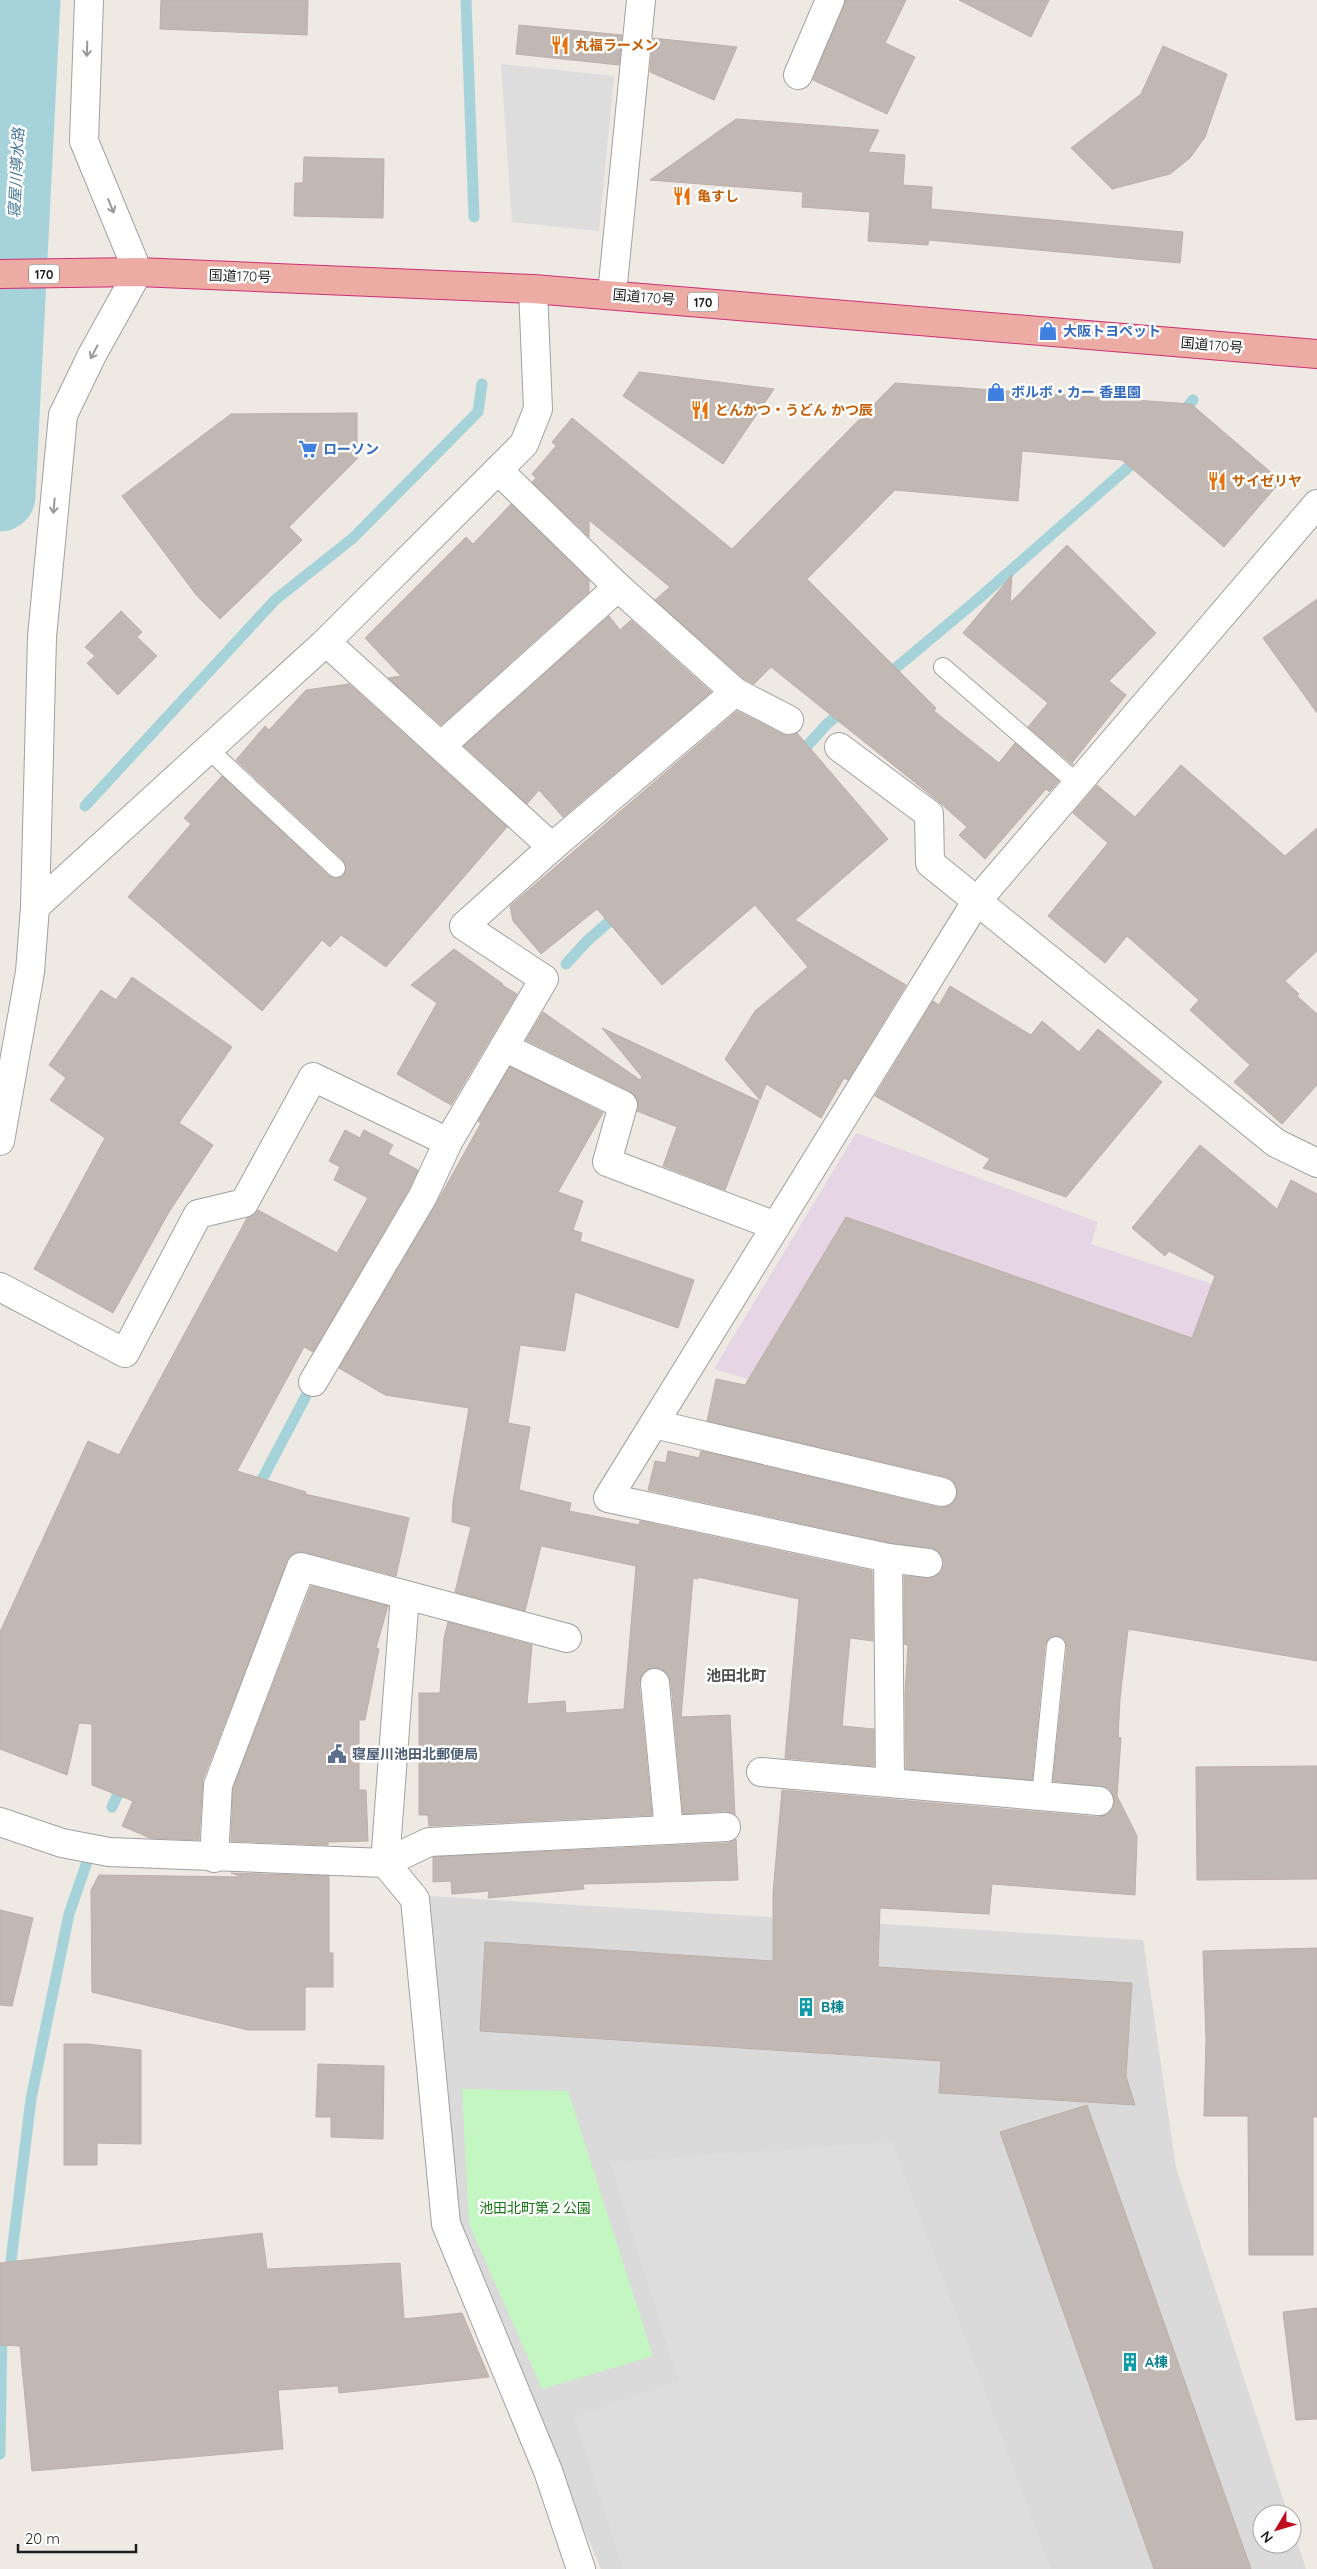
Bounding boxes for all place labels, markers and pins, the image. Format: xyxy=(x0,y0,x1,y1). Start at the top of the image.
restaurant icon: 丸福ラーメン xyxy=(549,34,571,56)
place label: 丸福ラーメン xyxy=(575,36,658,54)
restaurant icon: 亀すし xyxy=(671,185,693,207)
place label: 亀すし xyxy=(697,187,739,205)
shop icon: 大阪トヨペット xyxy=(1037,320,1059,342)
place label: 大阪トヨペット xyxy=(1063,322,1161,340)
shop icon: ボルボ・カー 香里園 xyxy=(985,381,1007,403)
place label: ボルボ・カー 香里園 xyxy=(1011,383,1141,401)
restaurant icon: とんかつ・うどん かつ辰 xyxy=(689,399,711,421)
place label: とんかつ・うどん かつ辰 xyxy=(715,401,873,419)
supermarket icon: ローソン xyxy=(297,438,319,460)
place label: ローソン xyxy=(323,440,379,458)
restaurant icon: サイゼリヤ xyxy=(1206,470,1228,492)
place label: サイゼリヤ xyxy=(1232,472,1302,490)
public building icon: 寝屋川池田北郵便局 xyxy=(326,1743,348,1765)
place label: 寝屋川池田北郵便局 xyxy=(352,1745,478,1763)
building icon: B棟 xyxy=(795,1996,817,2018)
place label: B棟 xyxy=(821,1998,844,2016)
building icon: A棟 xyxy=(1119,2351,1141,2373)
place label: A棟 xyxy=(1145,2353,1168,2371)

